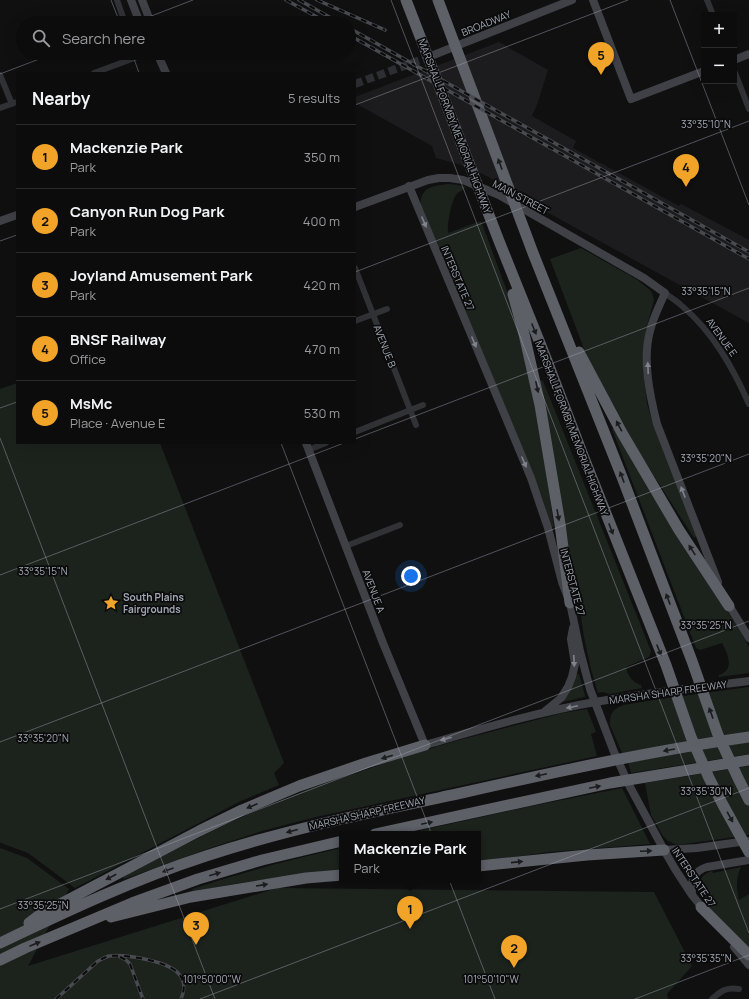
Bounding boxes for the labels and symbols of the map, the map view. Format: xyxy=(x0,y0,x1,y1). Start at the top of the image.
street label: BROADWAY xyxy=(459,7,513,39)
street label: MARSHALL FORMBY MEMORIAL HIGHWAY xyxy=(415,36,495,216)
pin: 5 xyxy=(588,42,614,75)
text: 33°35'10"N xyxy=(681,117,731,131)
pin: 4 xyxy=(673,154,699,187)
one-way arrow xyxy=(496,157,502,169)
street label: MAIN STREET xyxy=(490,176,552,218)
one-way arrow xyxy=(421,217,427,229)
street label: INTERSTATE 27 xyxy=(438,243,478,313)
text: 33°35'15"N xyxy=(681,284,731,298)
street label: AVENUE E xyxy=(703,315,741,359)
street label: AVENUE B xyxy=(370,322,400,370)
one-way arrow xyxy=(532,324,538,336)
one-way arrow xyxy=(471,337,477,348)
street label: MARSHALL FORMBY MEMORIAL HIGHWAY xyxy=(532,338,612,518)
one-way arrow xyxy=(644,362,651,374)
one-way arrow xyxy=(534,381,540,393)
one-way arrow xyxy=(615,421,622,432)
text: 33°35'20"N xyxy=(680,451,732,465)
one-way arrow xyxy=(521,457,527,468)
one-way arrow xyxy=(618,471,624,483)
one-way arrow xyxy=(679,486,685,498)
one-way arrow xyxy=(556,509,562,521)
one-way arrow xyxy=(609,523,615,535)
one-way arrow xyxy=(688,545,696,555)
street label: INTERSTATE 27 xyxy=(557,547,589,617)
text: 33°35'15"N xyxy=(18,564,68,578)
your location xyxy=(401,566,421,586)
street label: AVENUE A xyxy=(359,567,389,615)
place label: South Plains Fairgrounds xyxy=(123,590,185,616)
one-way arrow xyxy=(664,592,670,604)
place icon: South Plains Fairgrounds xyxy=(102,594,120,612)
text: 33°35'25"N xyxy=(680,618,732,632)
one-way arrow xyxy=(657,644,663,656)
one-way arrow xyxy=(570,655,577,667)
street label: MARSHA SHARP FREEWAY xyxy=(608,677,728,707)
one-way arrow xyxy=(566,704,578,710)
one-way arrow xyxy=(707,707,713,719)
text: 33°35'20"N xyxy=(17,731,69,745)
one-way arrow xyxy=(440,736,452,742)
one-way arrow xyxy=(663,747,675,753)
one-way arrow xyxy=(381,754,393,760)
one-way arrow xyxy=(535,772,548,778)
one-way arrow xyxy=(589,783,601,789)
text: 33°35'30"N xyxy=(680,784,732,798)
street label: MARSHA SHARP FREEWAY xyxy=(308,793,427,833)
one-way arrow xyxy=(246,802,258,809)
one-way arrow xyxy=(726,811,733,823)
one-way arrow xyxy=(421,819,433,825)
one-way arrow xyxy=(285,828,297,834)
street label: INTERSTATE 27 xyxy=(669,844,719,910)
one-way arrow xyxy=(640,848,652,855)
one-way arrow xyxy=(511,859,523,866)
one-way arrow xyxy=(161,867,173,873)
one-way arrow xyxy=(209,871,221,877)
one-way arrow xyxy=(105,874,117,881)
one-way arrow xyxy=(256,882,268,888)
pin: 1 xyxy=(397,896,423,929)
text: 33°35'25"N xyxy=(17,898,69,912)
pin: 3 xyxy=(183,912,209,945)
pin: 2 xyxy=(501,935,527,968)
one-way arrow xyxy=(30,940,42,946)
text: 33°35'35"N xyxy=(680,951,732,965)
text: 101°50'00"W xyxy=(183,972,242,986)
text: 101°50'10"W xyxy=(463,972,519,986)

